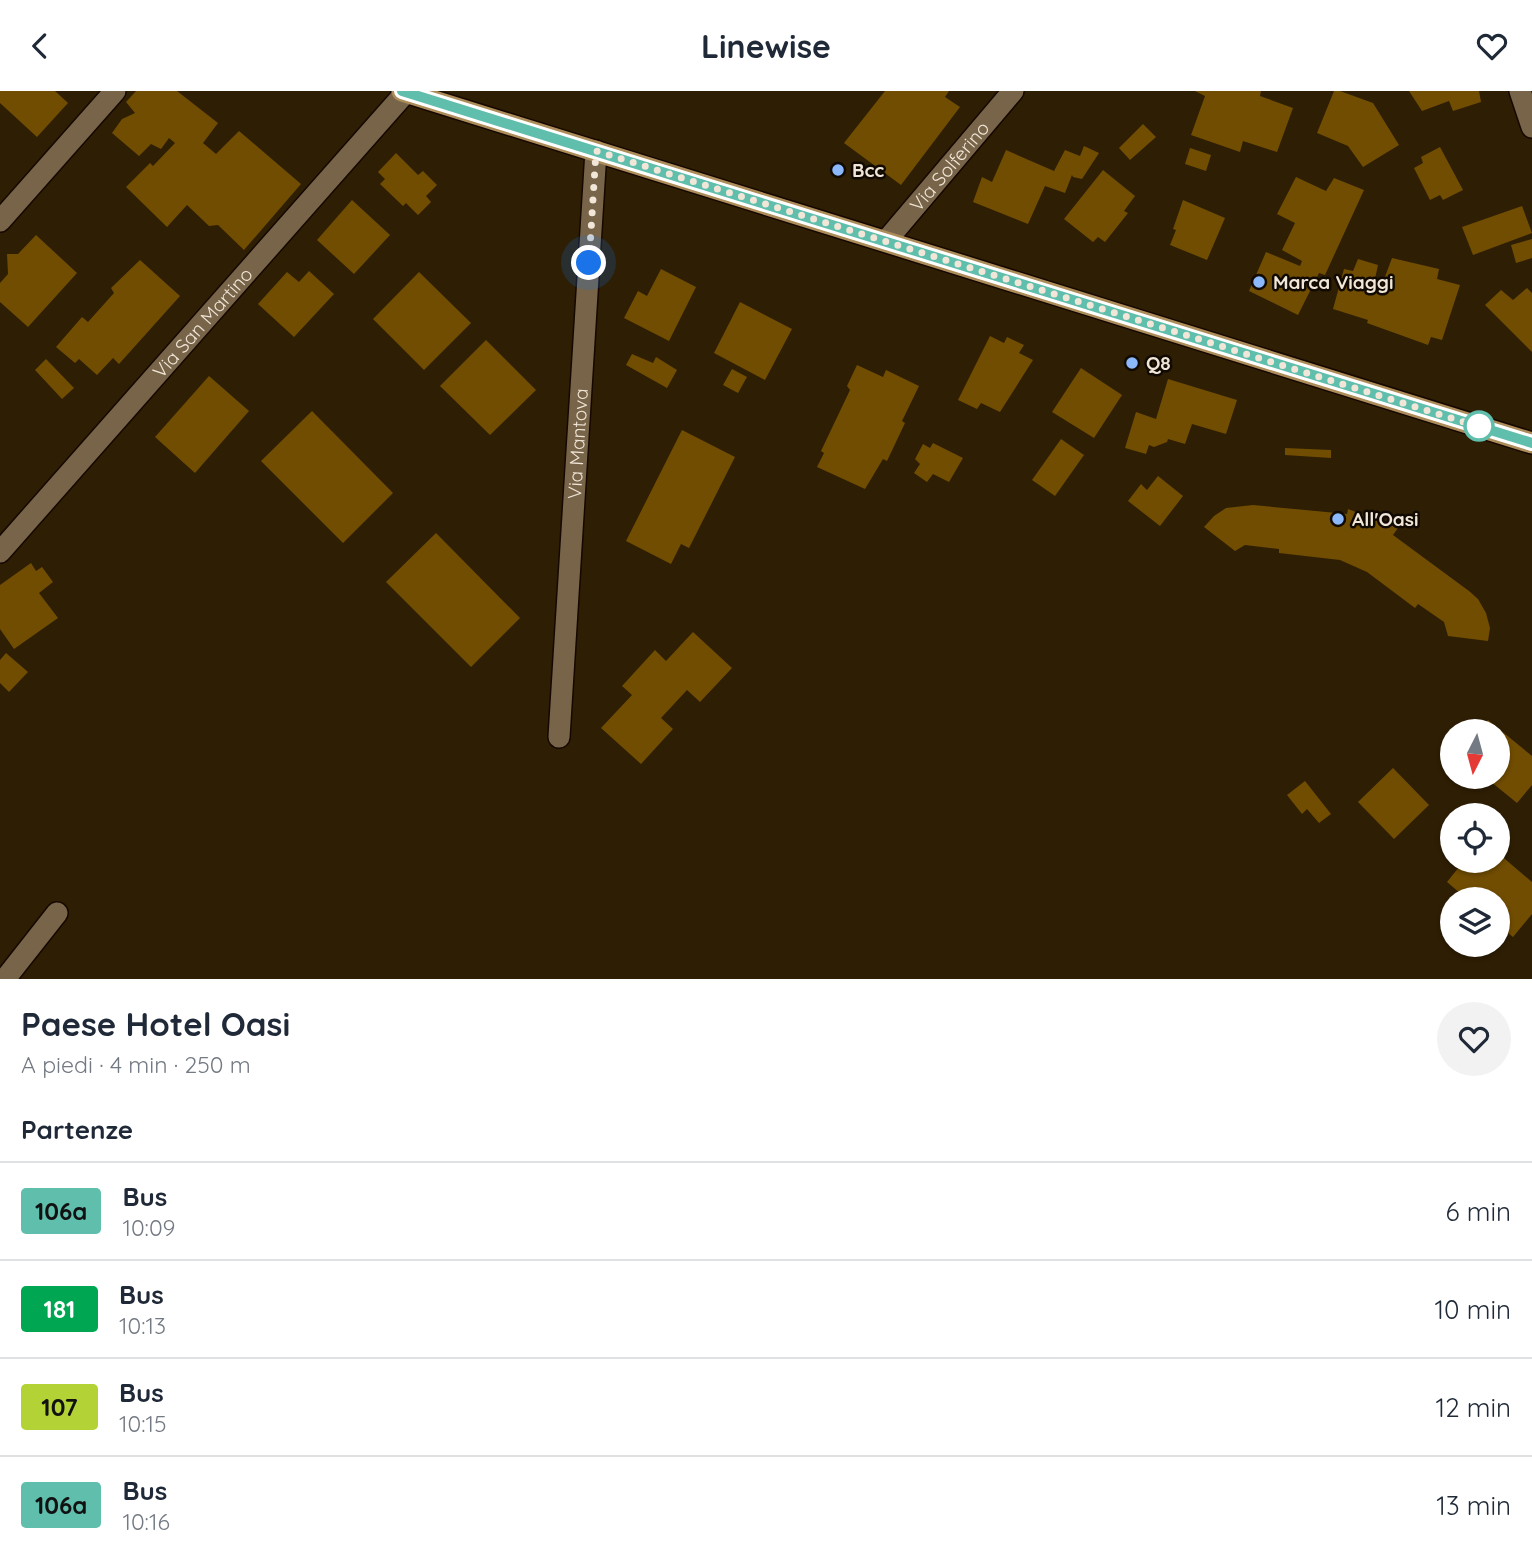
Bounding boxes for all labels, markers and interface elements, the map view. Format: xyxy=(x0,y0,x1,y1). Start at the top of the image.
text: Linewise xyxy=(701,26,831,66)
icon: back xyxy=(21,27,59,65)
icon: heart xyxy=(1473,27,1511,65)
street label: Via Solferino xyxy=(904,116,994,216)
place label: Bcc xyxy=(852,158,884,182)
marker: Bcc xyxy=(830,162,846,178)
your location xyxy=(571,245,606,280)
street label: Via San Martino xyxy=(147,262,258,383)
place label: Marca Viaggi xyxy=(1273,270,1393,294)
marker: Marca Viaggi xyxy=(1251,274,1267,290)
place label: Q8 xyxy=(1146,351,1171,375)
marker: Q8 xyxy=(1124,355,1140,371)
street label: Via Mantova xyxy=(562,387,593,500)
unlabelled marker xyxy=(1464,411,1494,441)
place label: All'Oasi xyxy=(1352,507,1418,531)
marker: All'Oasi xyxy=(1330,511,1346,527)
north arrow xyxy=(1440,719,1510,789)
map controls xyxy=(1440,719,1510,957)
button: locate xyxy=(1440,803,1510,873)
button: layers xyxy=(1440,887,1510,957)
button: heart xyxy=(1437,1002,1511,1076)
text: Paese Hotel Oasi xyxy=(21,1003,290,1044)
text: A piedi · 4 min · 250 m xyxy=(21,1050,251,1079)
text: Partenze xyxy=(21,1113,133,1146)
text: Bus xyxy=(122,1180,167,1213)
text: 6 min xyxy=(1446,1195,1511,1228)
text: 106a xyxy=(35,1196,87,1226)
text: 10:09 xyxy=(122,1213,175,1242)
text: Bus xyxy=(119,1278,164,1311)
text: 10 min xyxy=(1435,1293,1511,1326)
text: 181 xyxy=(44,1294,75,1324)
text: 10:13 xyxy=(119,1311,166,1340)
text: Bus xyxy=(119,1376,164,1409)
text: 12 min xyxy=(1436,1391,1511,1424)
text: 107 xyxy=(41,1392,78,1422)
text: 10:15 xyxy=(119,1409,167,1438)
text: Bus xyxy=(122,1474,167,1507)
text: 13 min xyxy=(1436,1489,1511,1522)
text: 106a xyxy=(35,1490,87,1520)
text: 10:16 xyxy=(122,1507,170,1536)

